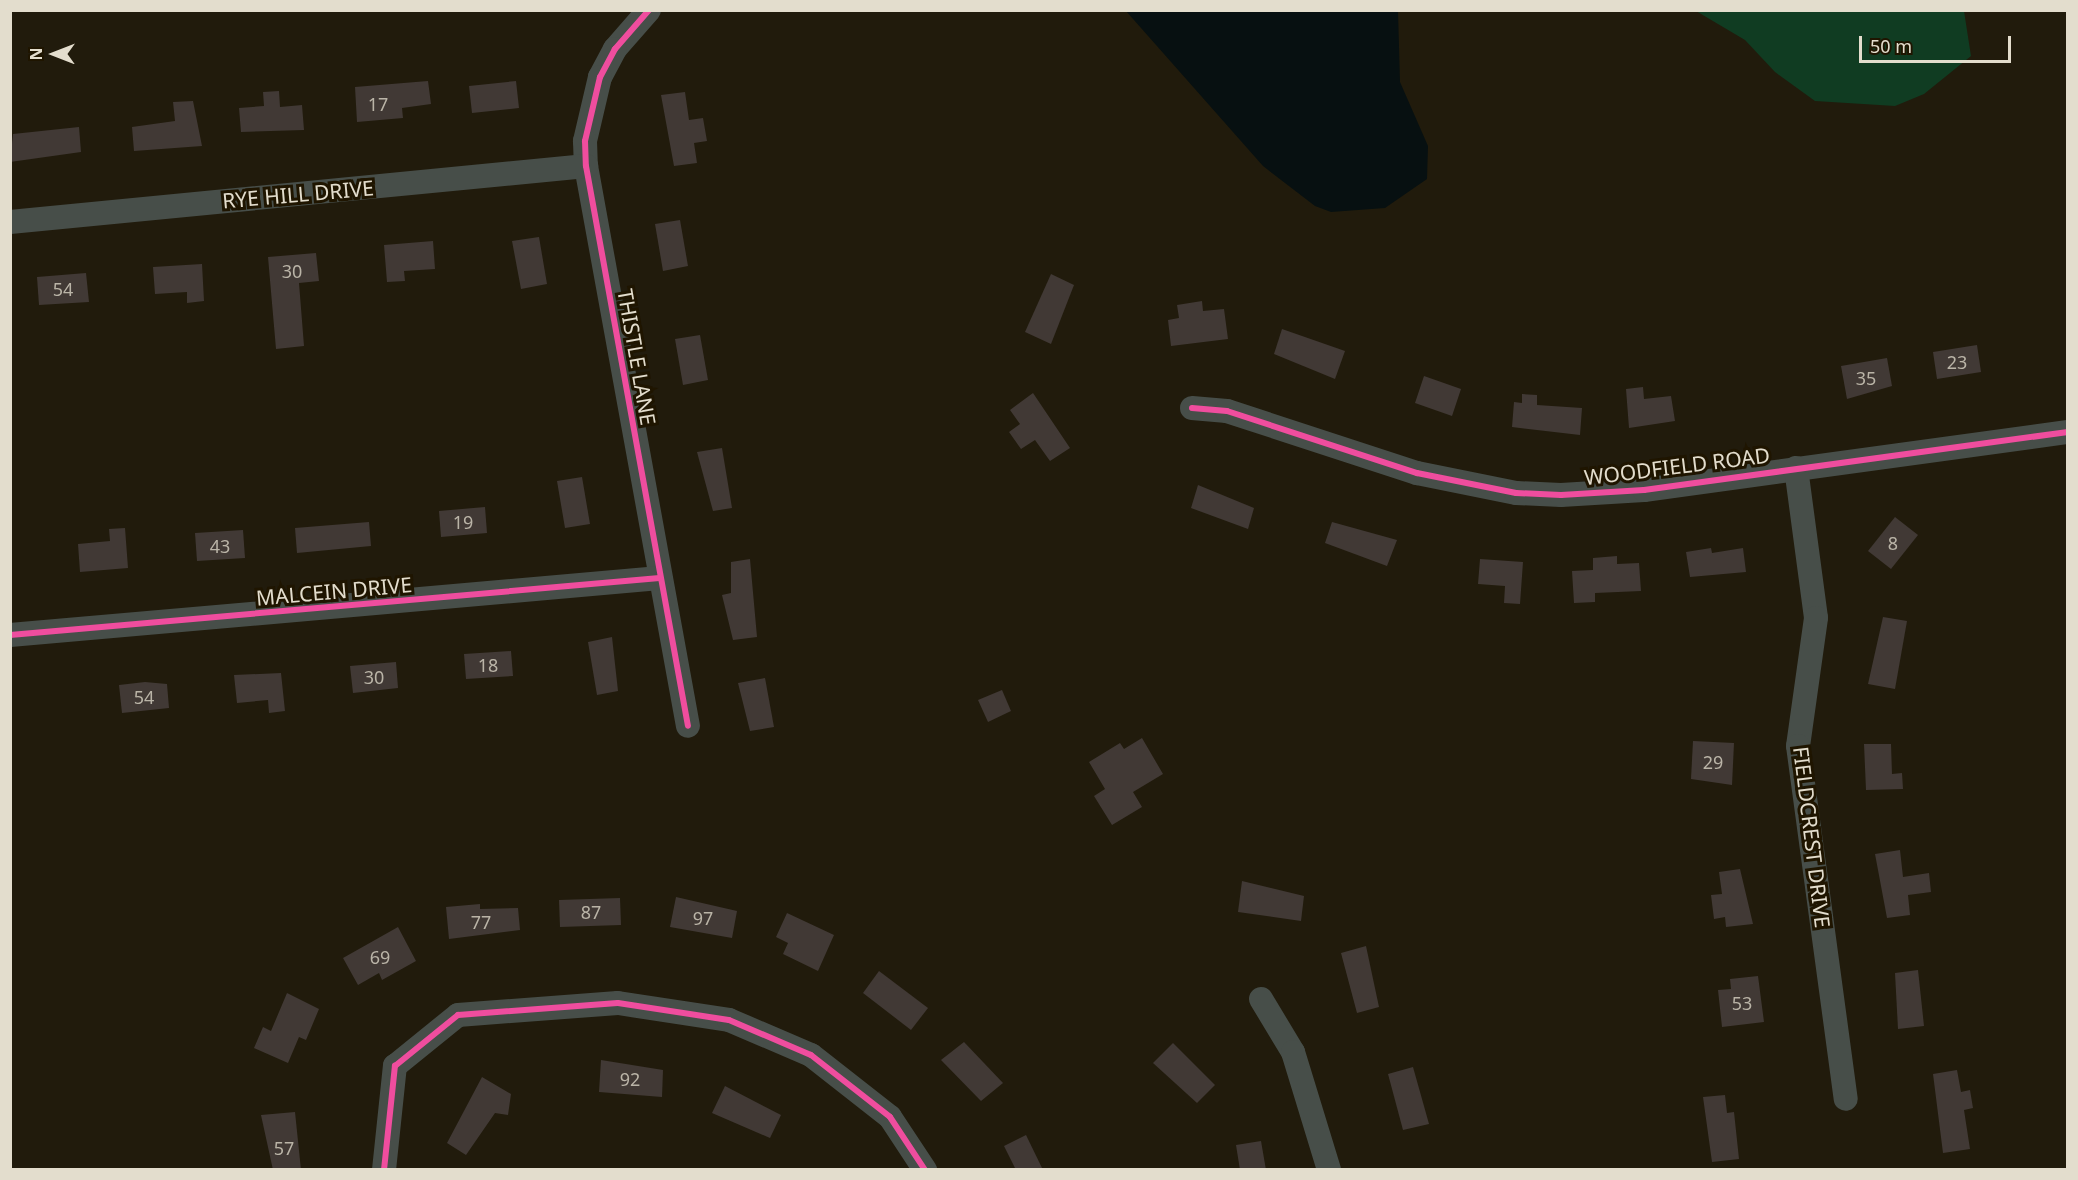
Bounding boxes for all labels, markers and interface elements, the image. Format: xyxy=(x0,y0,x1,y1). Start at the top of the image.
north arrow xyxy=(24,24,84,84)
scale bar xyxy=(1862,24,2014,62)
text: 50 m xyxy=(1870,34,1912,58)
text: N xyxy=(25,48,47,61)
house number: 17 xyxy=(368,93,388,115)
street label: RYE HILL DRIVE xyxy=(221,175,375,213)
house number: 30 xyxy=(282,260,302,282)
house number: 54 xyxy=(53,278,73,300)
street label: THISTLE LANE xyxy=(613,287,661,427)
house number: 23 xyxy=(1947,351,1967,373)
house number: 35 xyxy=(1856,367,1876,389)
street label: WOODFIELD ROAD xyxy=(1583,442,1771,490)
house number: 19 xyxy=(453,511,473,533)
house number: 8 xyxy=(1888,532,1898,554)
house number: 43 xyxy=(210,535,230,557)
street label: MALCEIN DRIVE xyxy=(255,572,413,610)
house number: 18 xyxy=(478,654,498,676)
house number: 30 xyxy=(364,666,384,688)
house number: 54 xyxy=(134,686,154,708)
street label: FIELDCREST DRIVE xyxy=(1788,745,1836,929)
house number: 29 xyxy=(1703,751,1723,773)
house number: 87 xyxy=(581,901,601,923)
house number: 97 xyxy=(693,907,713,929)
house number: 77 xyxy=(471,911,491,933)
house number: 69 xyxy=(370,946,390,968)
house number: 53 xyxy=(1732,992,1752,1014)
house number: 92 xyxy=(620,1068,640,1090)
house number: 57 xyxy=(274,1137,294,1159)

